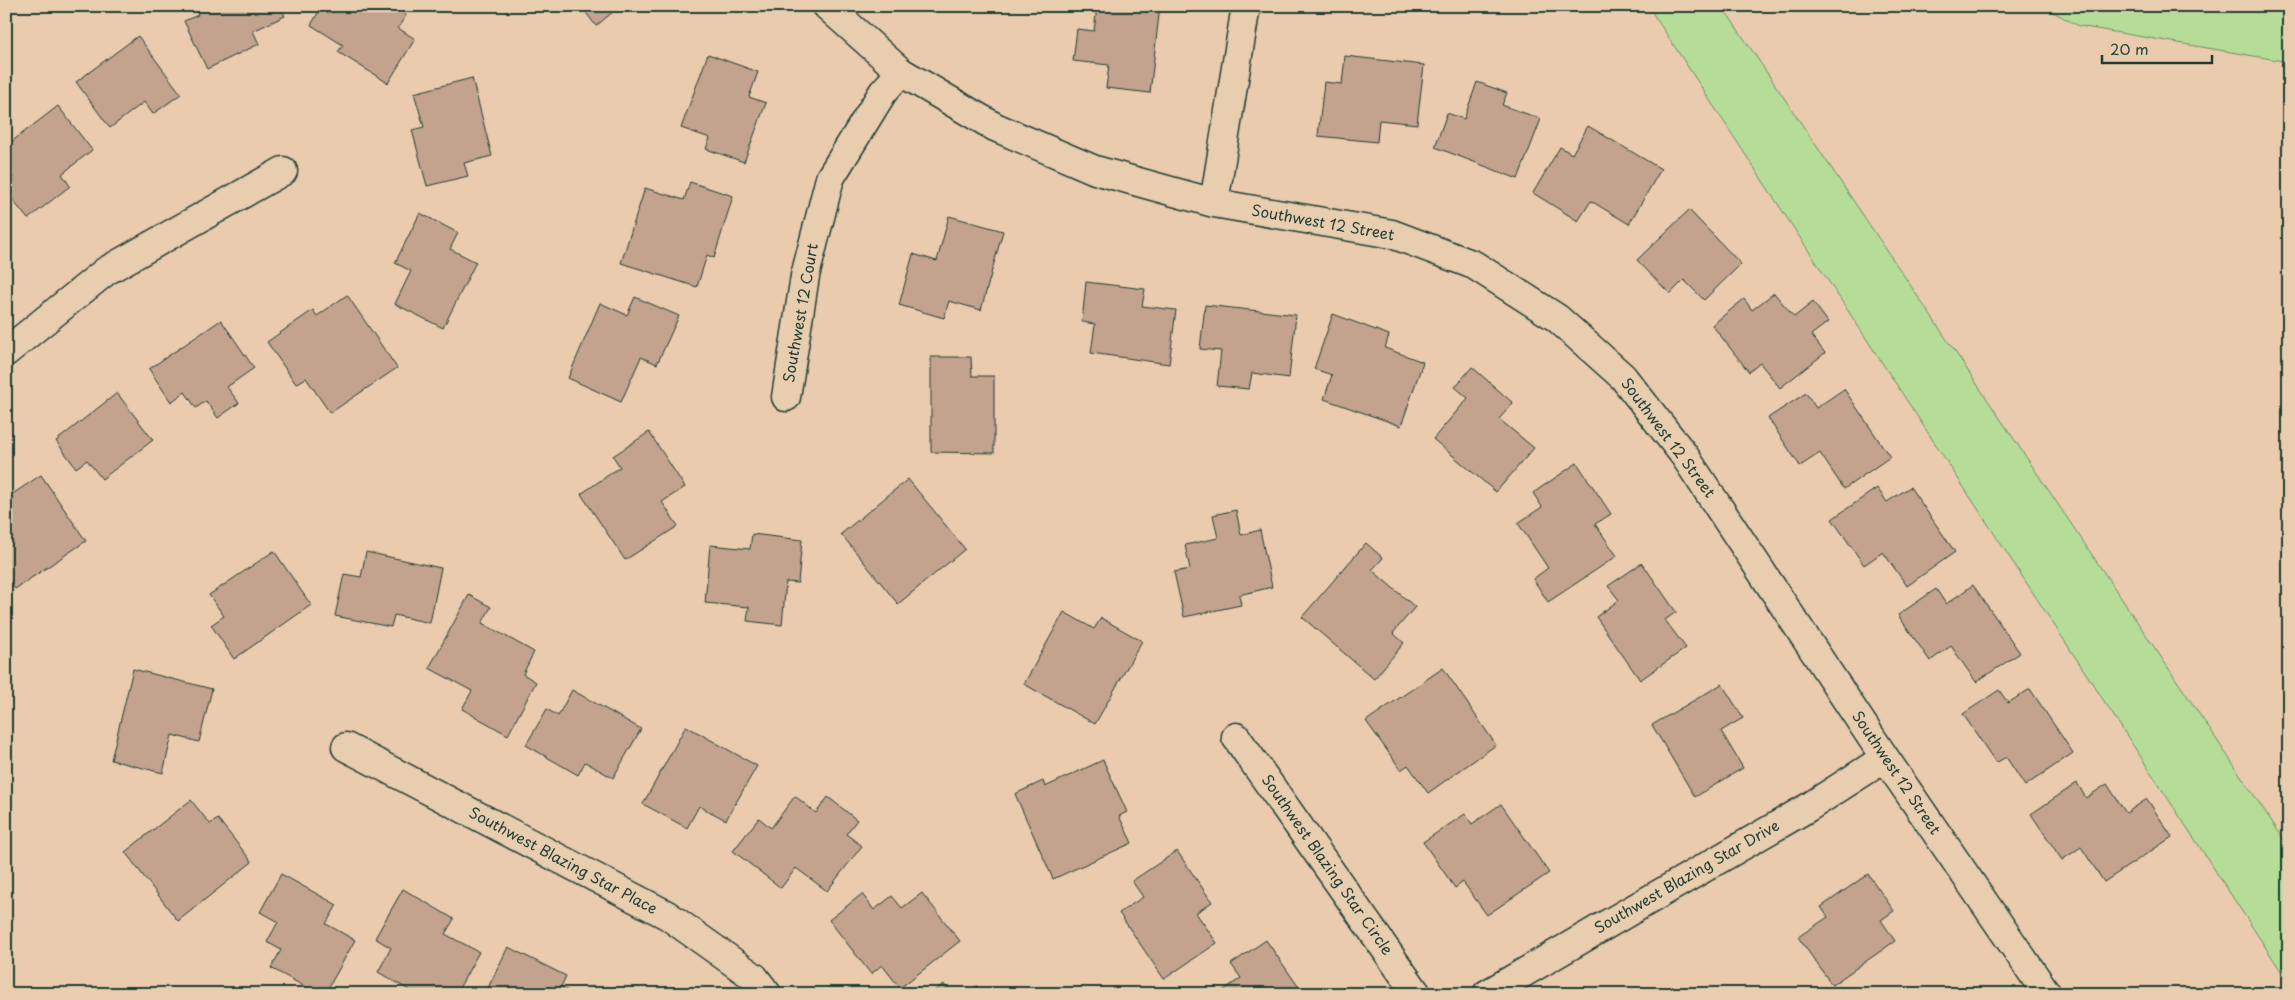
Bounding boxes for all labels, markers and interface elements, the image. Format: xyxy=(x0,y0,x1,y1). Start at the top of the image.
scale bar xyxy=(2102,32,2212,64)
text: 20 m xyxy=(2110,37,2149,60)
street label: Southwest 12 Street xyxy=(1250,198,1397,245)
street label: Southwest 12 Court xyxy=(776,241,823,384)
street label: Southwest 12 Street xyxy=(1616,372,1722,502)
street label: Southwest 12 Street xyxy=(1847,706,1947,839)
street label: Southwest Blazing Star Circle xyxy=(1257,769,1400,959)
street label: Southwest Blazing Star Place xyxy=(465,800,662,919)
street label: Southwest Blazing Star Drive xyxy=(1589,813,1783,938)

